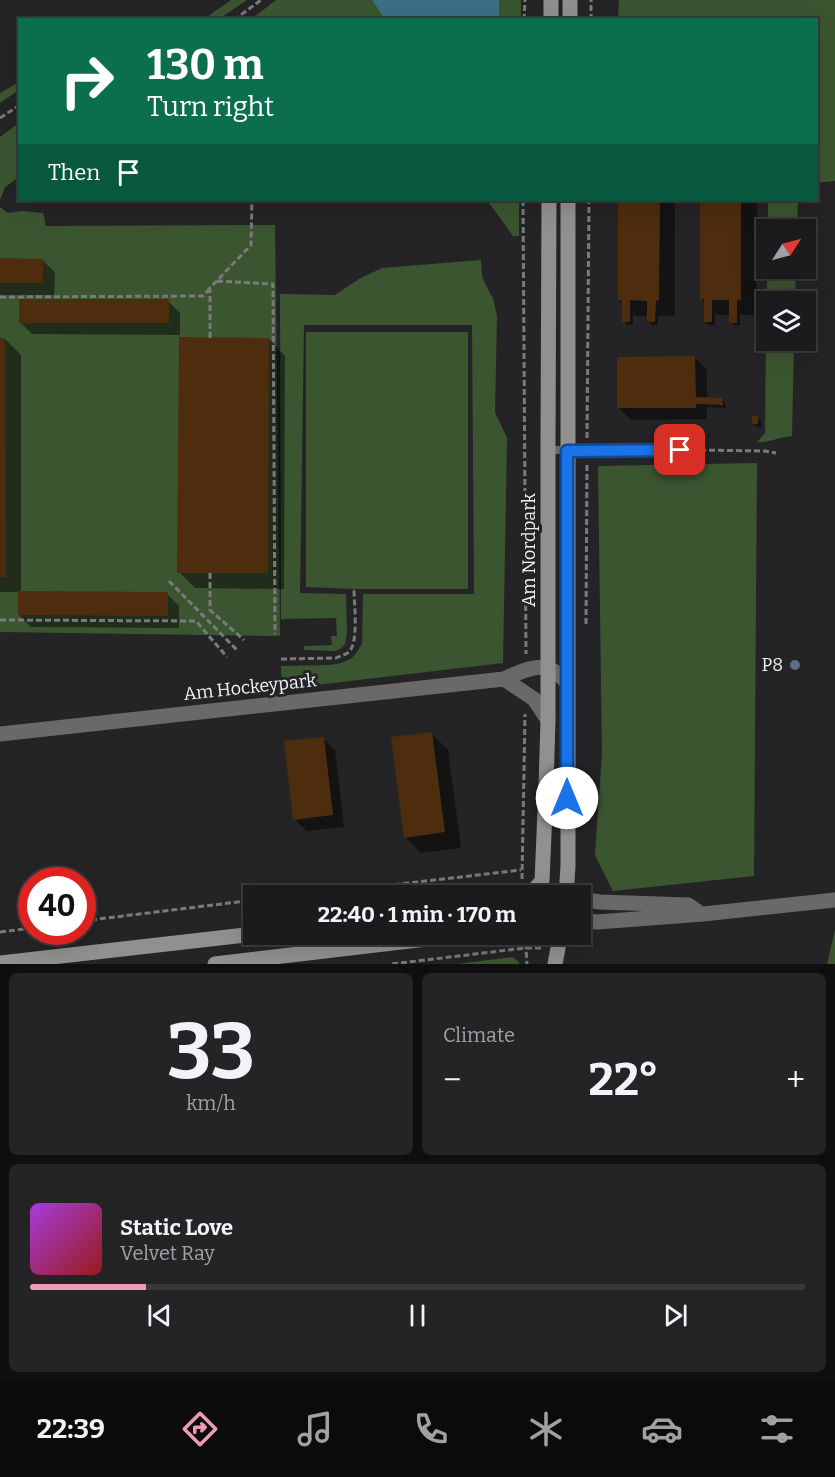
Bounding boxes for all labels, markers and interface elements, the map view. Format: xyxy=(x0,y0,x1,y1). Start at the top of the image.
text: 130 m xyxy=(147,40,264,90)
icon: right xyxy=(48,42,126,120)
text: Turn right xyxy=(147,91,274,123)
icon: arrive xyxy=(112,156,145,189)
text: Then xyxy=(48,159,100,186)
north arrow xyxy=(756,219,816,279)
map controls xyxy=(756,219,816,351)
button: layers xyxy=(756,291,816,351)
pin xyxy=(654,424,705,475)
icon: arrive xyxy=(663,433,696,466)
street label: Am Nordpark xyxy=(518,492,540,607)
place label: P8 xyxy=(761,654,783,676)
marker: P8 xyxy=(788,658,802,672)
street label: Am Hockeypark xyxy=(183,669,318,705)
position arrow xyxy=(535,766,599,830)
speed limit sign: 40 xyxy=(18,867,96,945)
text: 22:40 · 1 min · 170 m xyxy=(318,901,516,928)
text: 33 xyxy=(167,1005,255,1099)
text: Climate xyxy=(443,1023,515,1047)
text: 22° xyxy=(588,1053,659,1107)
text: − xyxy=(443,1060,461,1100)
text: + xyxy=(786,1060,805,1100)
text: km/h xyxy=(186,1091,236,1115)
text: Static Love xyxy=(120,1214,233,1241)
text: Velvet Ray xyxy=(120,1241,215,1265)
icon: previous xyxy=(143,1299,176,1332)
icon: pause xyxy=(401,1299,434,1332)
icon: next xyxy=(659,1299,692,1332)
icon: directions xyxy=(179,1408,221,1450)
icon: music xyxy=(294,1408,336,1450)
icon: phone xyxy=(410,1408,452,1450)
icon: climate xyxy=(525,1408,567,1450)
icon: car xyxy=(641,1408,683,1450)
icon: filters xyxy=(756,1408,798,1450)
text: 22:39 xyxy=(37,1413,105,1445)

